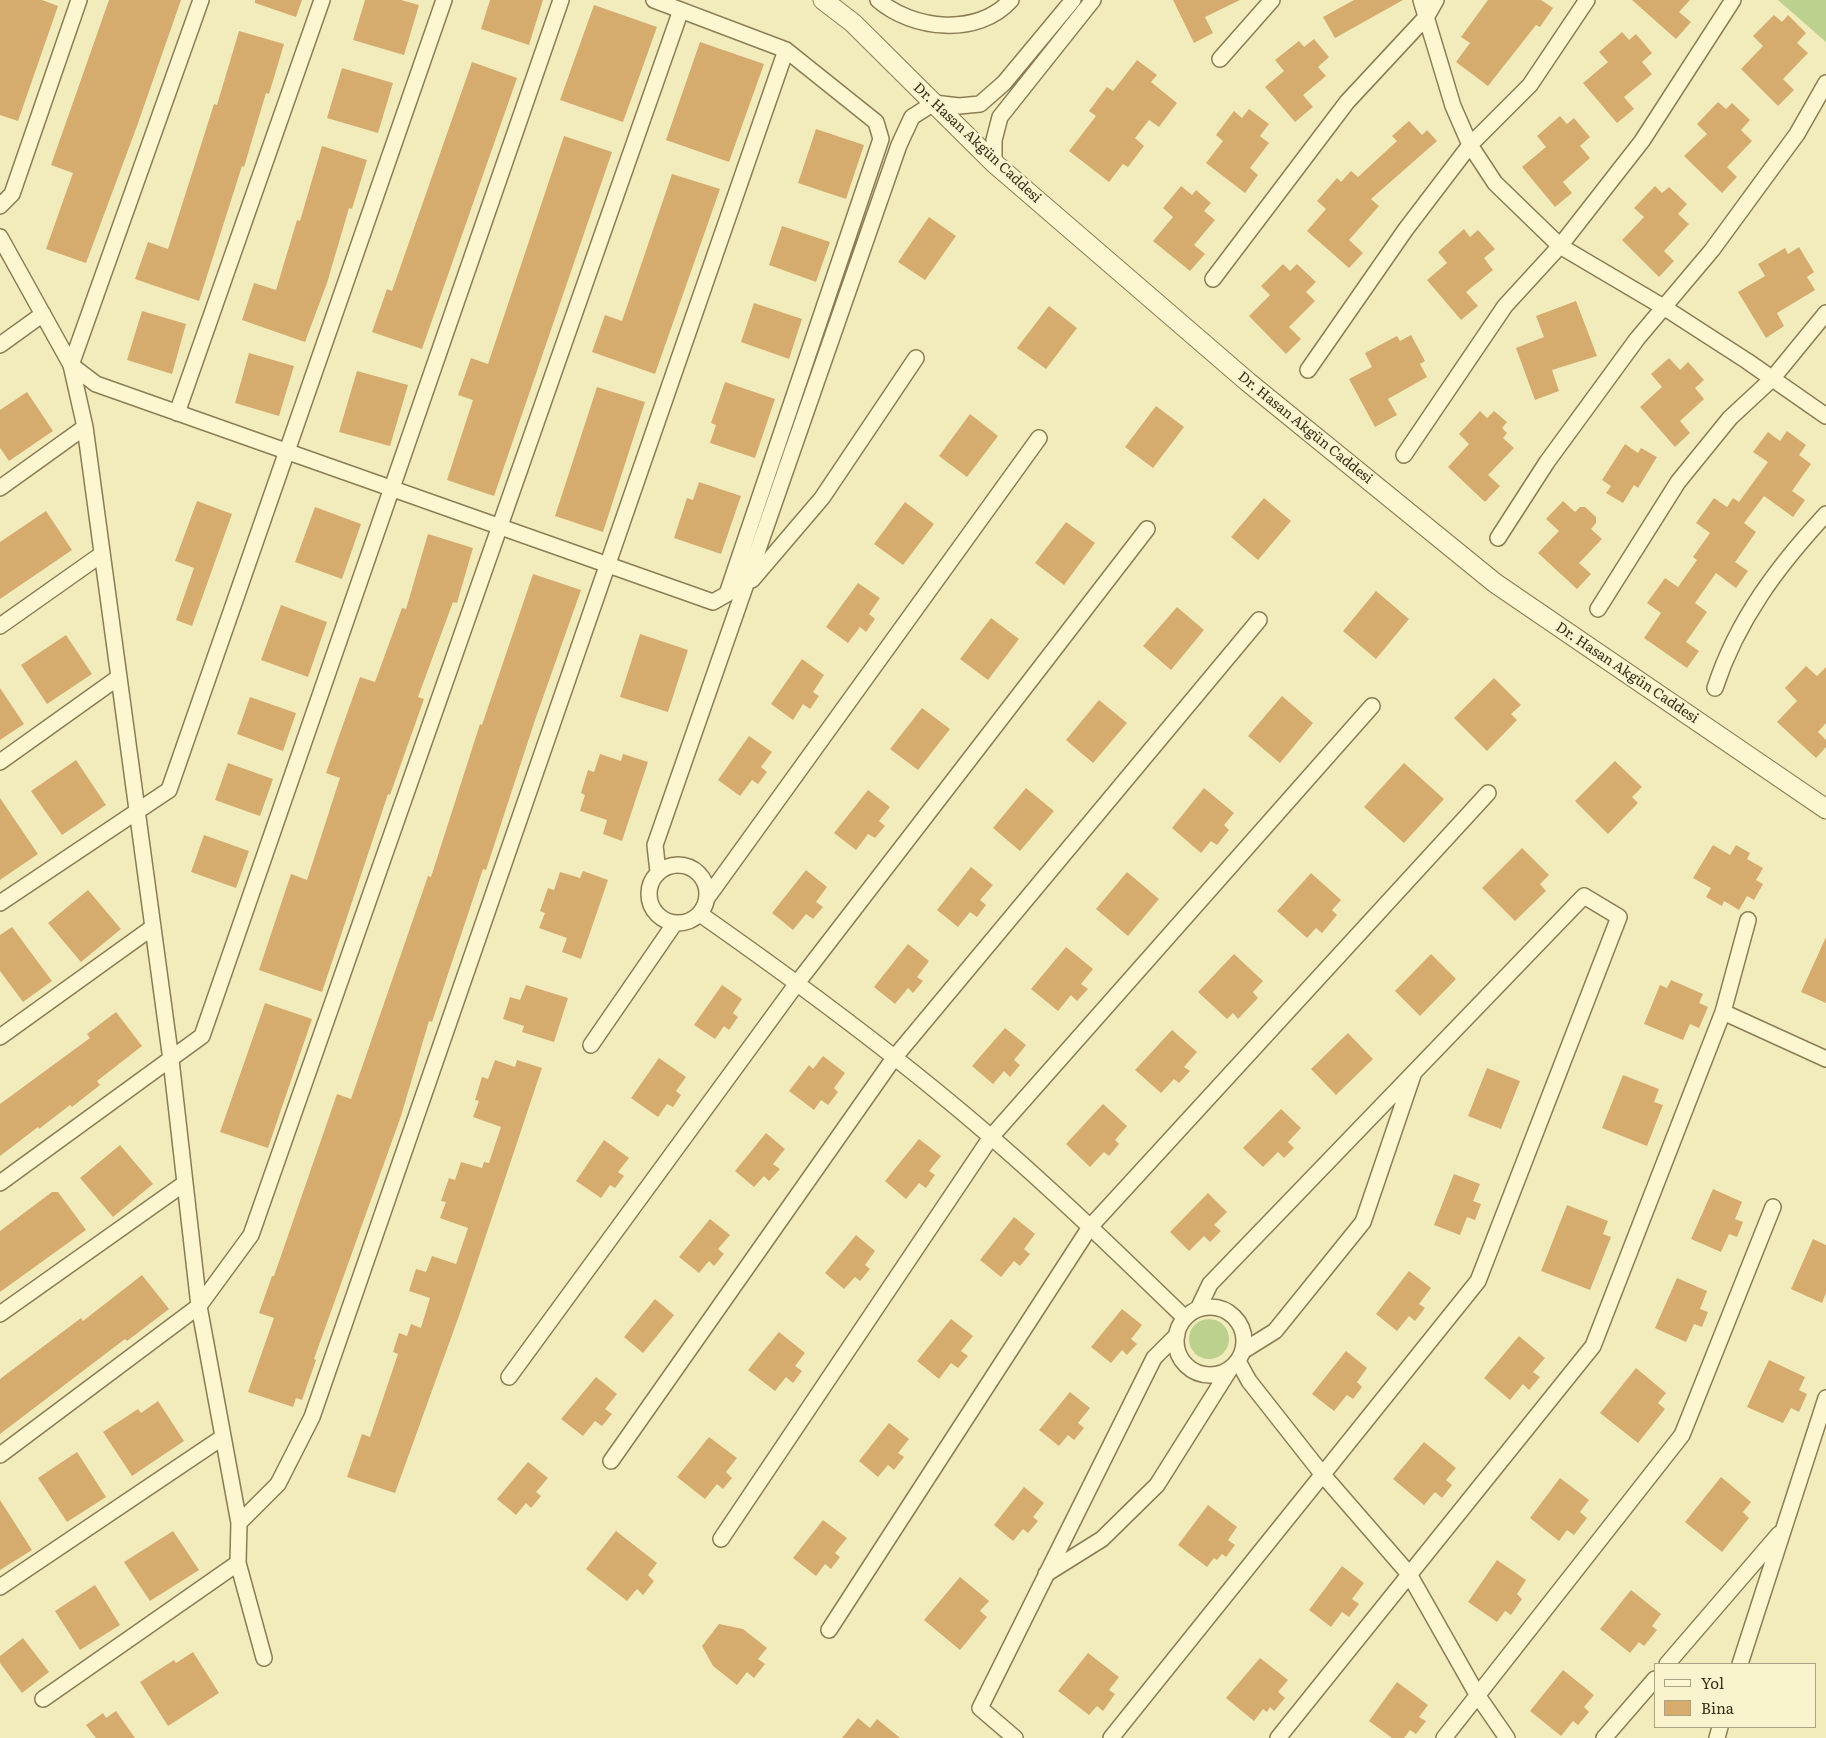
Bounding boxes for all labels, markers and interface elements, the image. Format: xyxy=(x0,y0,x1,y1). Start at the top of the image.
street label: Dr. Hasan Akgün Caddesi xyxy=(910,79,1044,207)
street label: Dr. Hasan Akgün Caddesi xyxy=(1234,368,1376,488)
street label: Dr. Hasan Akgün Caddesi xyxy=(1552,619,1702,727)
legend xyxy=(1654,1663,1816,1728)
text: Yol xyxy=(1701,1671,1724,1694)
text: Bina xyxy=(1701,1696,1734,1719)

